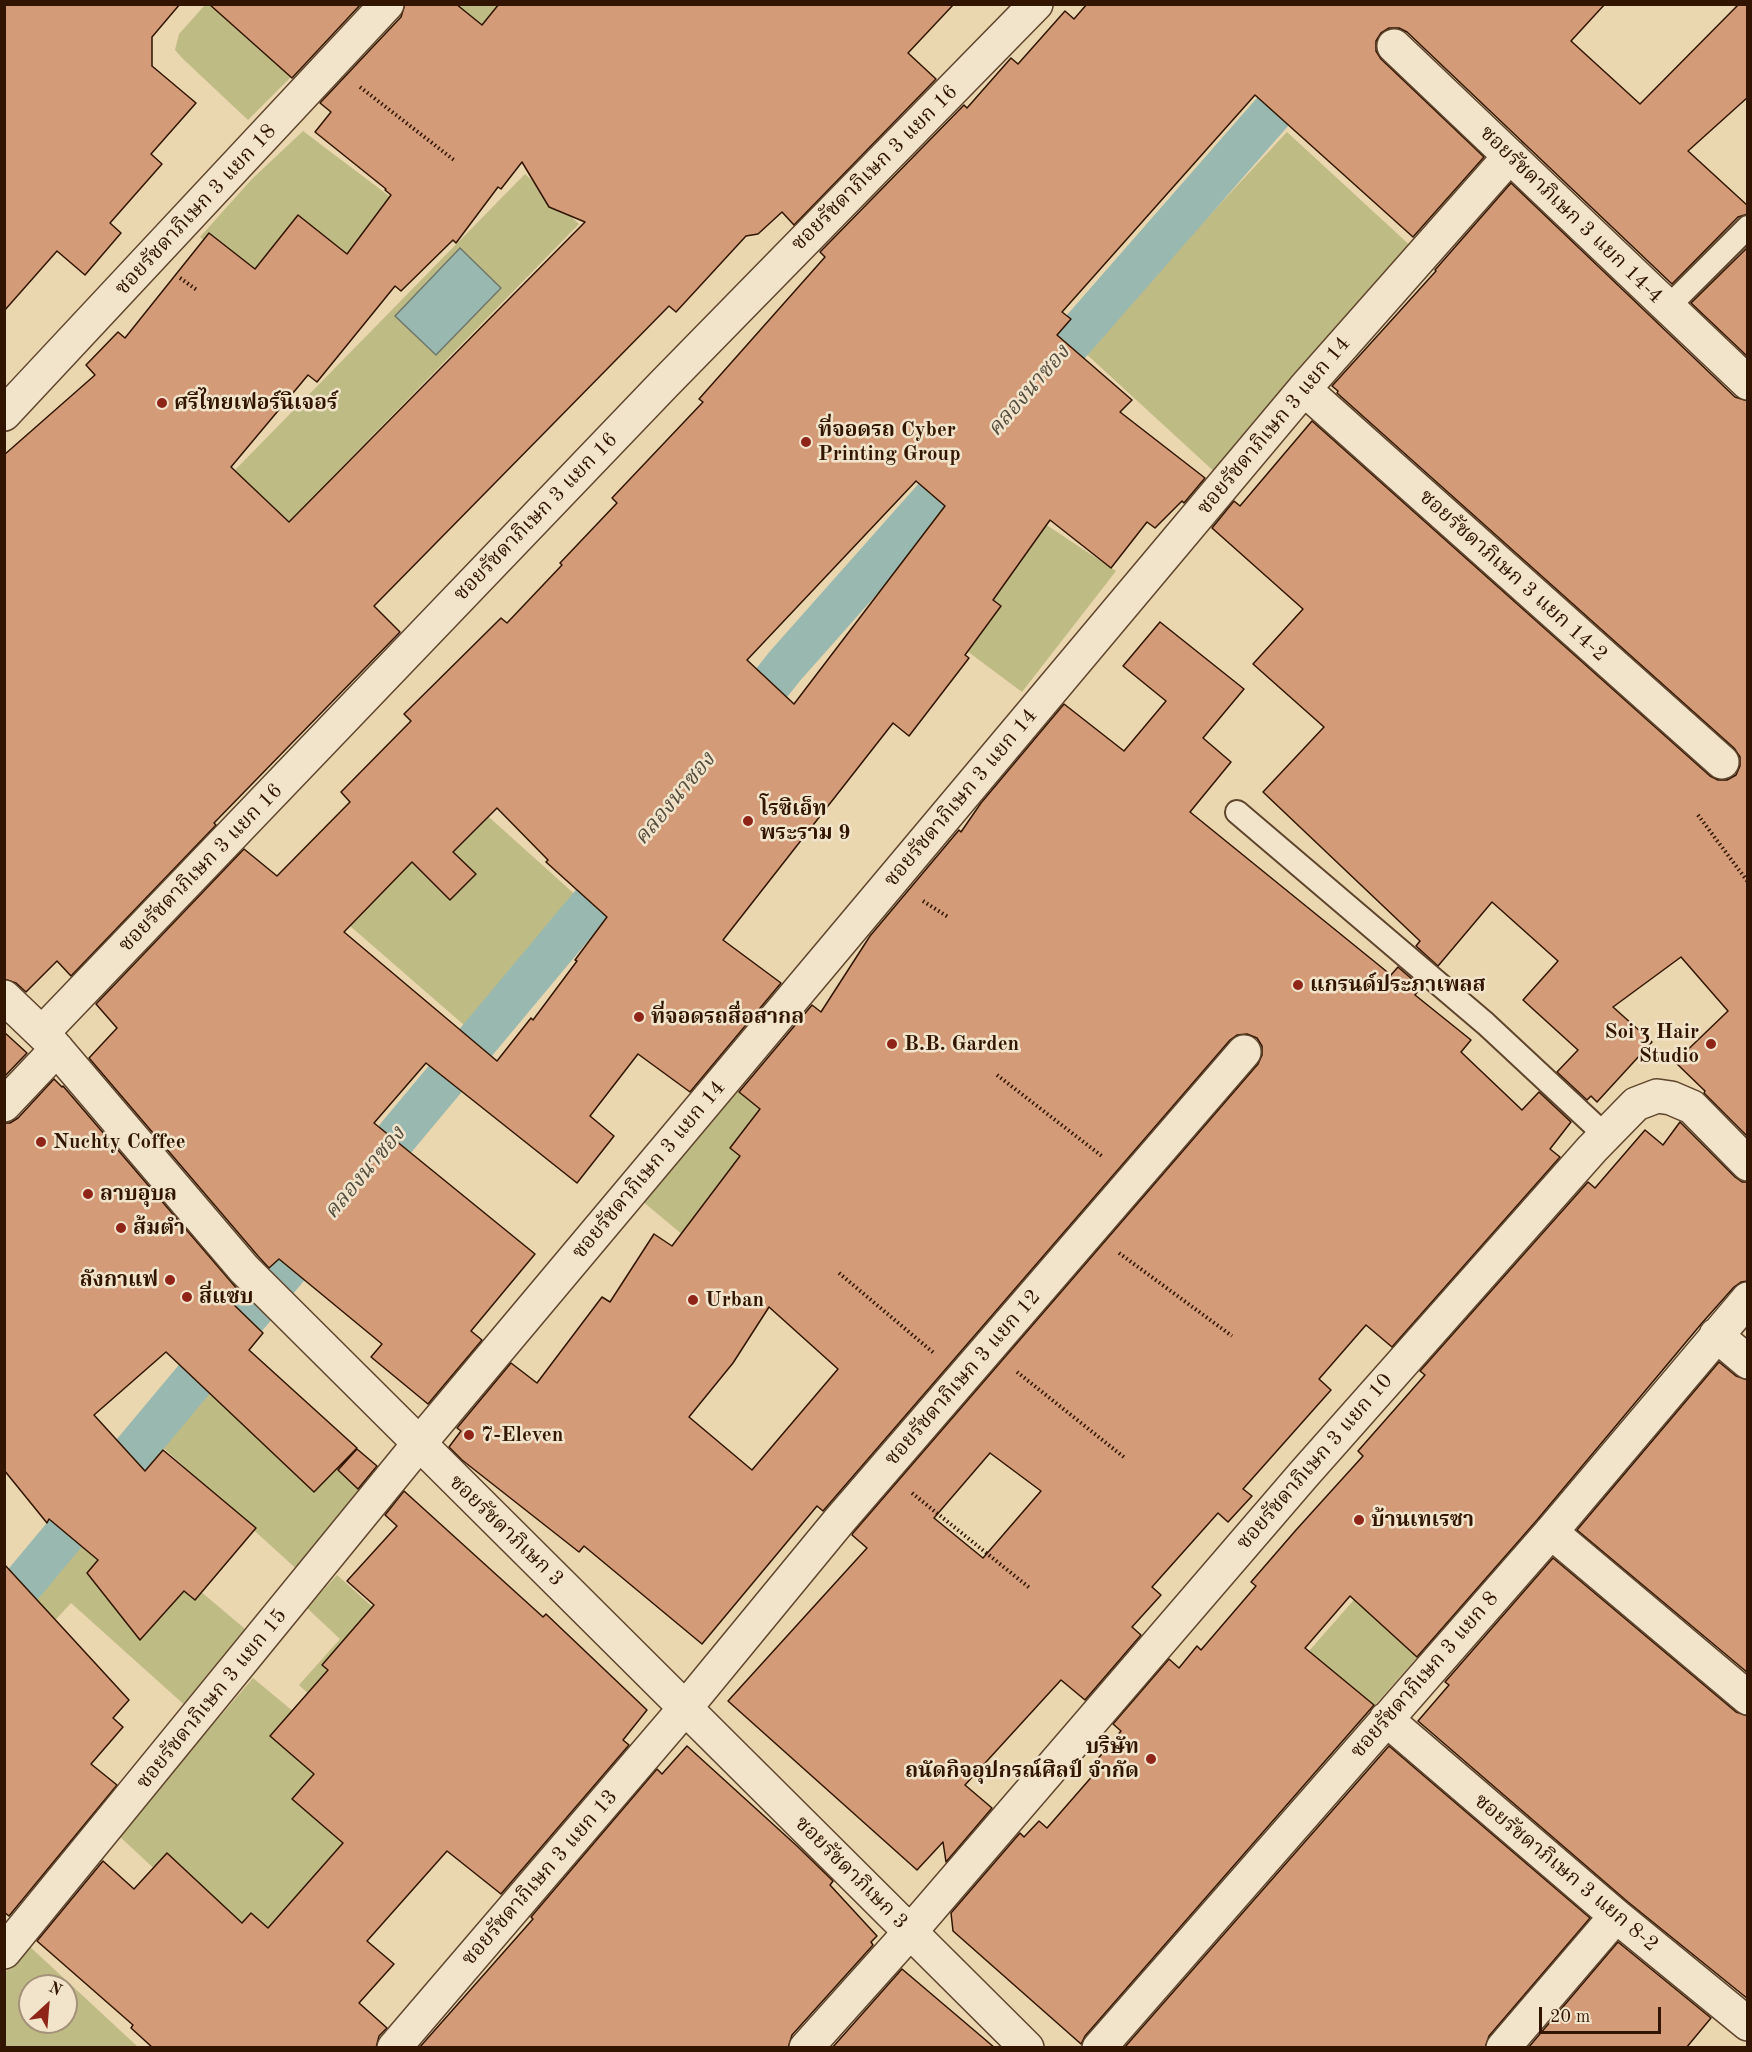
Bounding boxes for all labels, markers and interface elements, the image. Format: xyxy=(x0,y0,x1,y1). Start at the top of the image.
street label: ซอยรัชดาภิเษก 3 แยก 16 xyxy=(787,80,963,256)
street label: ซอยรัชดาภิเษก 3 แยก 18 xyxy=(110,119,282,301)
street label: ซอยรัชดาภิเษก 3 แยก 14-4 xyxy=(1474,121,1668,309)
street label: ซอยรัชดาภิเษก 3 แยก 14 xyxy=(1192,332,1356,520)
water label: คลองนาซอง xyxy=(982,340,1076,442)
place label: ศรีไทยเฟอร์นิเจอร์ xyxy=(174,390,337,416)
marker: ศรีไทยเฟอร์นิเจอร์ xyxy=(155,396,169,410)
place label: ที่จอดรถ Cyber Printing Group xyxy=(818,417,961,467)
street label: ซอยรัชดาภิเษก 3 แยก 16 xyxy=(449,427,623,607)
marker: ที่จอดรถ Cyber Printing Group xyxy=(799,435,813,449)
street label: ซอยรัชดาภิเษก 3 แยก 14-2 xyxy=(1414,485,1612,667)
street label: ซอยรัชดาภิเษก 3 แยก 14 xyxy=(879,704,1043,892)
water label: คลองนาซอง xyxy=(629,747,721,851)
street label: ซอยรัชดาภิเษก 3 แยก 16 xyxy=(114,778,288,958)
place label: โรซิเอ็ท พระราม 9 xyxy=(760,796,851,846)
marker: โรซิเอ็ท พระราม 9 xyxy=(741,814,755,828)
place label: แกรนด์ประภาเพลส xyxy=(1310,972,1486,998)
marker: แกรนด์ประภาเพลส xyxy=(1291,978,1305,992)
place label: ที่จอดรถสื่อสากล xyxy=(651,1004,804,1030)
marker: ที่จอดรถสื่อสากล xyxy=(632,1010,646,1024)
place label: Soi ʒ Hair Studio xyxy=(1604,1019,1699,1069)
place label: B.B. Garden xyxy=(904,1031,1019,1057)
marker: B.B. Garden xyxy=(885,1037,899,1051)
marker: Soi ʒ Hair Studio xyxy=(1704,1037,1718,1051)
street label: ซอยรัชดาภิเษก 3 แยก 14 xyxy=(567,1076,731,1264)
water label: คลองนาซอง xyxy=(319,1121,411,1225)
place label: Nuchty Coffee xyxy=(53,1129,186,1155)
marker: Nuchty Coffee xyxy=(34,1135,48,1149)
place label: ลาบอุบล xyxy=(100,1181,177,1207)
marker: ลาบอุบล xyxy=(81,1187,95,1201)
place label: ส้มตำ xyxy=(133,1215,185,1241)
marker: ส้มตำ xyxy=(114,1221,128,1235)
place label: ลังกาแฟ xyxy=(80,1267,158,1293)
marker: ลังกาแฟ xyxy=(163,1273,177,1287)
place label: สี่แซบ xyxy=(199,1284,253,1310)
street label: ซอยรัชดาภิเษก 3 แยก 12 xyxy=(880,1285,1046,1471)
place label: Urban xyxy=(705,1287,764,1313)
marker: สี่แซบ xyxy=(180,1290,194,1304)
marker: Urban xyxy=(686,1293,700,1307)
street label: ซอยรัชดาภิเษก 3 แยก 10 xyxy=(1232,1369,1398,1555)
place label: 7-Eleven xyxy=(481,1422,563,1448)
marker: 7-Eleven xyxy=(462,1428,476,1442)
street label: ซอยรัชดาภิเษก 3 xyxy=(443,1470,569,1592)
place label: บ้านเทเรซา xyxy=(1371,1507,1474,1533)
marker: บ้านเทเรซา xyxy=(1352,1513,1366,1527)
street label: ซอยรัชดาภิเษก 3 แยก 8 xyxy=(1346,1586,1504,1764)
street label: ซอยรัชดาภิเษก 3 แยก 15 xyxy=(131,1604,293,1794)
place label: บริษัท ถนัดกิจอุปกรณ์ศิลป์ จำกัด xyxy=(905,1734,1139,1784)
marker: บริษัท ถนัดกิจอุปกรณ์ศิลป์ จำกัด xyxy=(1144,1752,1158,1766)
street label: ซอยรัชดาภิเษก 3 แยก 13 xyxy=(457,1785,623,1971)
street label: ซอยรัชดาภิเษก 3 แยก 8-2 xyxy=(1469,1789,1663,1957)
street label: ซอยรัชดาภิเษก 3 xyxy=(789,1811,913,1935)
north arrow xyxy=(18,1974,78,2034)
text: N xyxy=(46,1980,64,1999)
scale bar xyxy=(1542,1995,1664,2033)
text: 20 m xyxy=(1550,2008,1590,2026)

